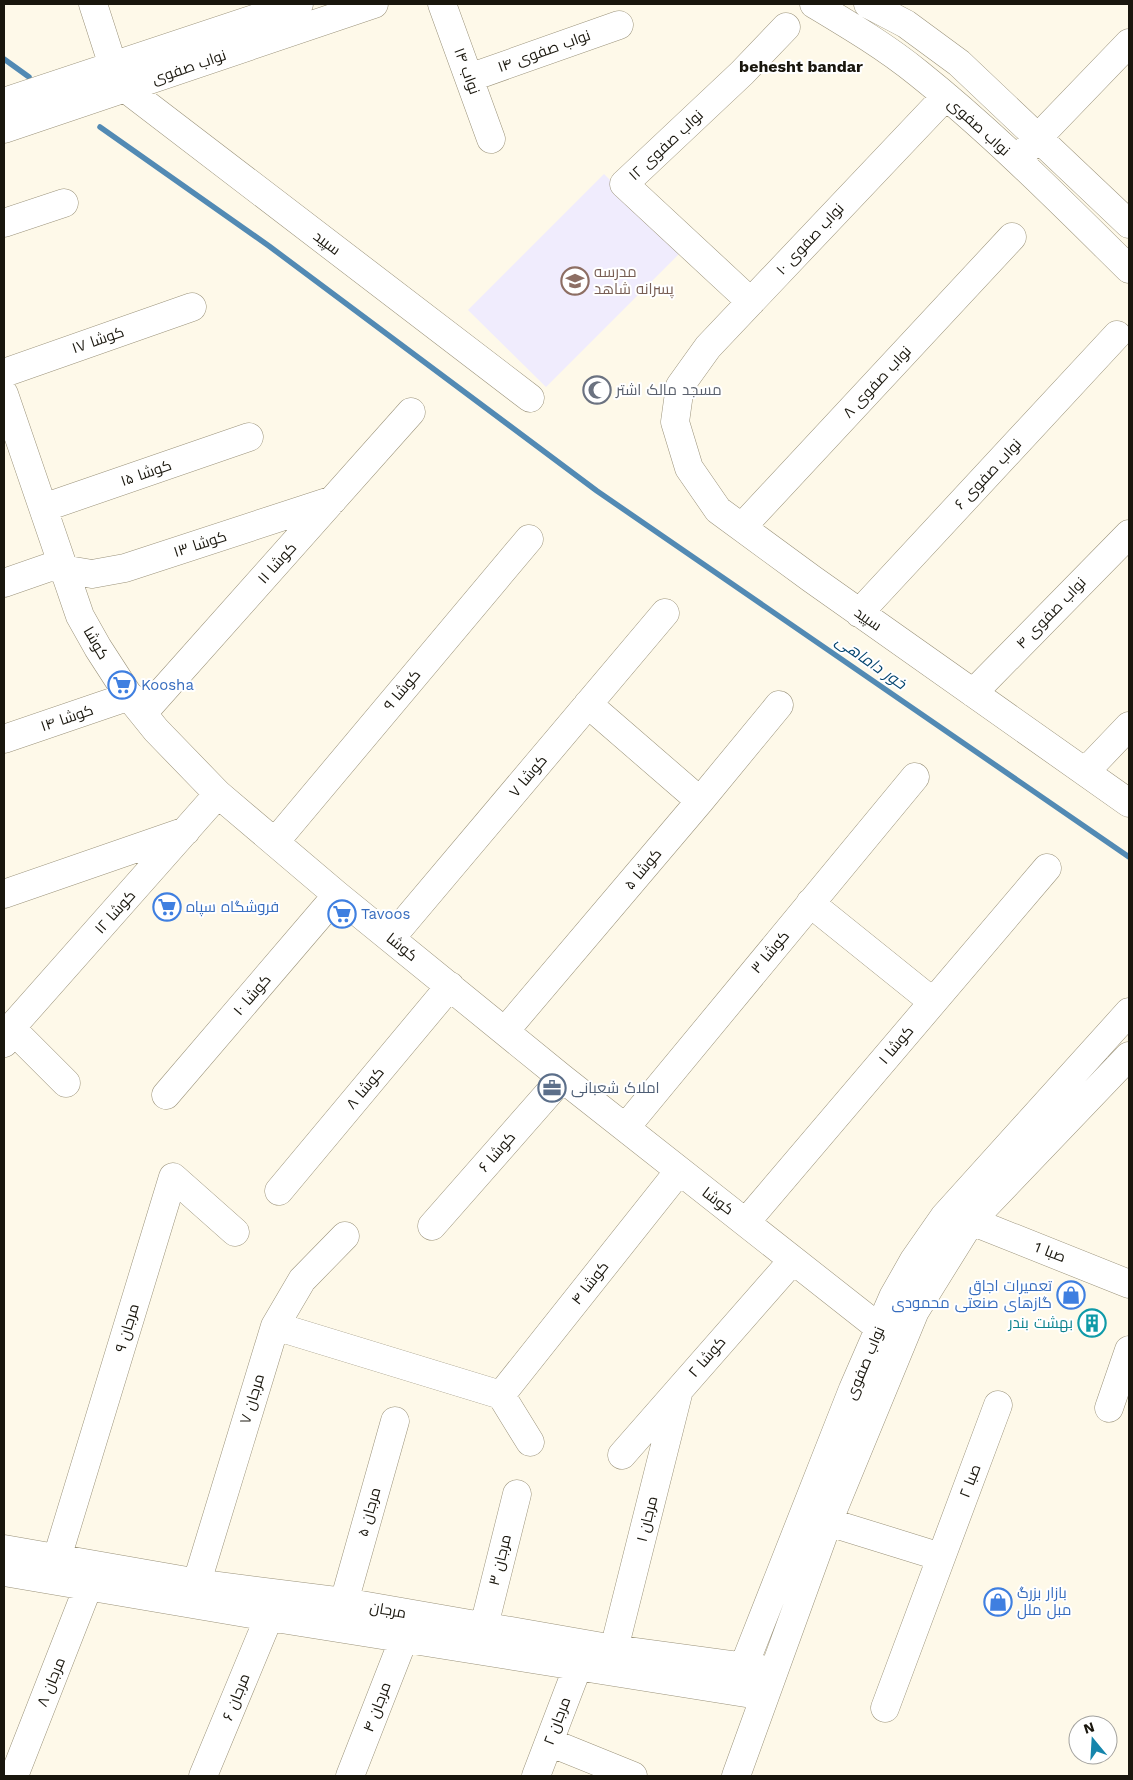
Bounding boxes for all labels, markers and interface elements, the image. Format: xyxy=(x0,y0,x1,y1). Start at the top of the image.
street label: نواب صفوی ۱۴ xyxy=(495,26,593,77)
street label: نواب ۱۴ xyxy=(450,45,484,97)
street label: نواب صفوی xyxy=(149,46,229,89)
district label: behesht bandar xyxy=(739,57,863,76)
street label: نواب صفوی xyxy=(943,94,1014,160)
street label: نواب صفوی ۱۲ xyxy=(625,106,708,185)
street label: نواب صفوی ۱۰ xyxy=(772,200,848,279)
street label: سپید xyxy=(309,227,344,260)
place label: مدرسه پسرانه شاهد xyxy=(594,263,674,299)
school or university icon: مدرسه پسرانه شاهد xyxy=(560,266,590,296)
street label: کوشا ۱۷ xyxy=(70,323,126,357)
street label: نواب صفوی ۸ xyxy=(839,342,916,423)
mosque icon: مسجد مالک اشتر xyxy=(582,375,612,405)
place label: مسجد مالک اشتر xyxy=(615,381,722,399)
street label: نواب صفوی ۶ xyxy=(951,435,1026,514)
street label: کوشا ۱۵ xyxy=(118,456,174,490)
street label: کوشا ۱۳ xyxy=(171,527,229,561)
street label: کوشا ۱۱ xyxy=(254,539,300,587)
street label: نواب صفوی ۴ xyxy=(1012,573,1090,653)
street label: سپید xyxy=(850,603,885,636)
street label: کوشا xyxy=(79,623,113,663)
water label: خور داماهی xyxy=(832,631,911,694)
street label: کوشا ۹ xyxy=(380,666,424,714)
supermarket icon: Koosha xyxy=(107,670,137,700)
place label: Koosha xyxy=(141,676,194,694)
street label: کوشا ۱۴ xyxy=(38,701,96,735)
street label: کوشا ۷ xyxy=(505,751,551,801)
street label: کوشا ۵ xyxy=(621,845,665,893)
street label: کوشا ۱۲ xyxy=(91,886,139,938)
supermarket icon: فروشگاه سپاه xyxy=(152,892,182,922)
place label: فروشگاه سپاه xyxy=(186,898,279,917)
supermarket icon: Tavoos xyxy=(327,899,357,929)
place label: Tavoos xyxy=(361,905,411,923)
street label: کوشا ۳ xyxy=(747,927,793,977)
street label: کوشا xyxy=(383,929,421,965)
street label: کوشا ۱۰ xyxy=(229,971,275,1019)
street label: کوشا ۱ xyxy=(875,1022,917,1068)
street label: کوشا ۸ xyxy=(342,1063,388,1113)
office icon: املاک شعبانی xyxy=(537,1073,567,1103)
place label: املاک شعبانی xyxy=(571,1079,660,1098)
street label: کوشا ۶ xyxy=(475,1128,519,1176)
street label: کوشا xyxy=(699,1183,737,1219)
street label: صبا 1 xyxy=(1032,1238,1068,1266)
street label: کوشا ۴ xyxy=(568,1258,612,1308)
place label: تعمیرات اجاق گازهای صنعتی محمودی xyxy=(891,1277,1052,1313)
shop icon: تعمیرات اجاق گازهای صنعتی محمودی xyxy=(1056,1280,1086,1310)
street label: مرجان ۹ xyxy=(111,1302,144,1355)
building icon: بهشت بندر xyxy=(1077,1308,1107,1338)
place label: بهشت بندر xyxy=(1007,1314,1073,1333)
street label: نواب صفوی xyxy=(842,1324,889,1403)
street label: کوشا ۲ xyxy=(684,1333,730,1381)
street label: مرجان ۷ xyxy=(236,1372,269,1426)
street label: صبا ۲ xyxy=(955,1462,985,1500)
street label: مرجان ۵ xyxy=(353,1485,386,1539)
street label: مرجان ۱ xyxy=(633,1494,662,1544)
street label: مرجان ۳ xyxy=(485,1533,516,1588)
place label: بازار بزرگ مبل ملل xyxy=(1017,1584,1071,1620)
shop icon: بازار بزرگ مبل ملل xyxy=(983,1587,1013,1617)
street label: مرجان xyxy=(368,1598,408,1623)
street label: مرجان ۸ xyxy=(33,1655,70,1710)
street label: مرجان ۶ xyxy=(218,1671,254,1724)
street label: مرجان ۴ xyxy=(359,1680,396,1735)
street label: مرجان ۲ xyxy=(540,1694,575,1748)
north arrow xyxy=(1068,1715,1118,1765)
text: N xyxy=(1082,1718,1096,1737)

